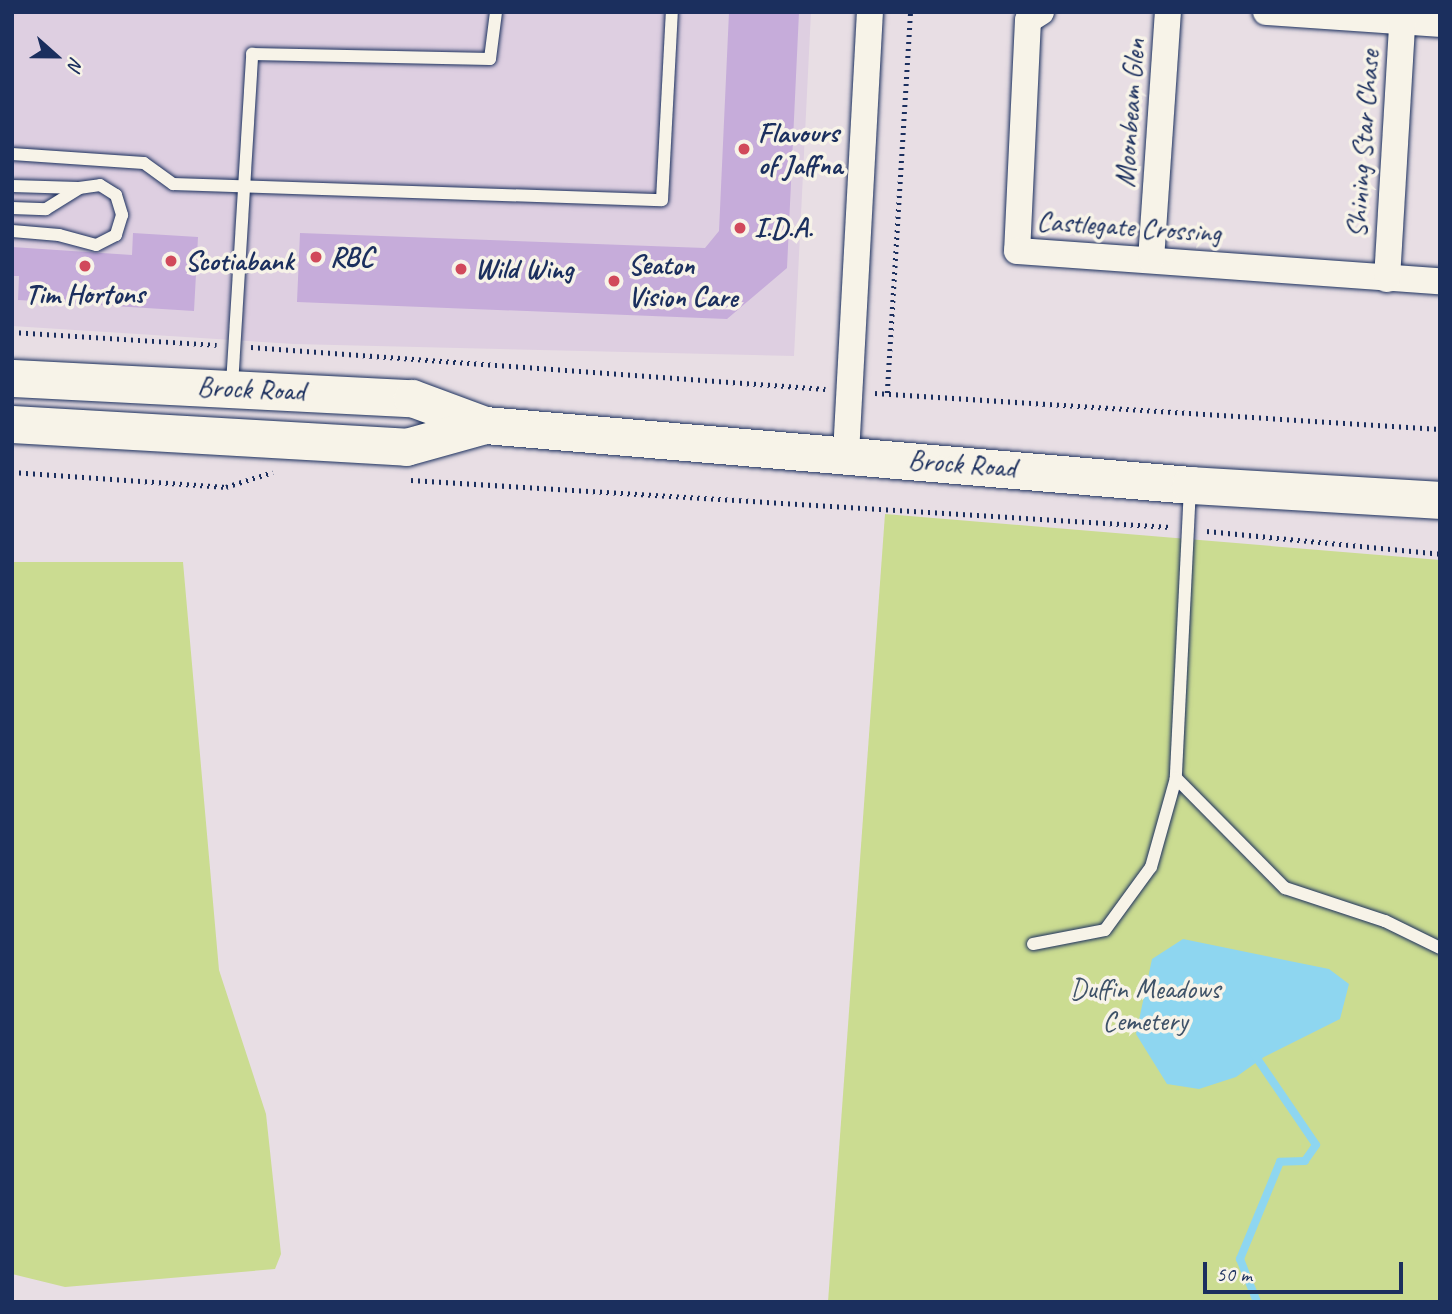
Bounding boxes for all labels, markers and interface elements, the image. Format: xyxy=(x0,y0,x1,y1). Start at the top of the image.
north arrow xyxy=(21,21,91,91)
street label: Moonbeam Glen xyxy=(1108,38,1152,188)
street label: Shining Star Chase xyxy=(1340,48,1386,240)
text: N xyxy=(62,54,89,73)
place label: Flavours of Jaffna xyxy=(758,116,843,182)
marker: Flavours of Jaffna xyxy=(736,141,752,157)
street label: Castlegate Crossing xyxy=(1036,204,1222,250)
place label: I.D.A. xyxy=(754,211,813,245)
marker: I.D.A. xyxy=(732,220,748,236)
place label: RBC xyxy=(330,240,373,274)
place label: Scotiabank xyxy=(185,244,293,278)
place label: Seaton Vision Care xyxy=(628,248,738,314)
marker: RBC xyxy=(308,249,324,265)
place label: Wild Wing xyxy=(475,252,574,286)
marker: Scotiabank xyxy=(163,253,179,269)
marker: Tim Hortons xyxy=(77,258,93,274)
marker: Wild Wing xyxy=(453,261,469,277)
marker: Seaton Vision Care xyxy=(606,273,622,289)
place label: Tim Hortons xyxy=(25,277,145,311)
street label: Brock Road xyxy=(196,369,306,409)
street label: Brock Road xyxy=(907,443,1017,485)
park label: Duffin Meadows Cemetery xyxy=(1070,972,1220,1038)
scale bar xyxy=(1207,1248,1406,1292)
text: 50 m xyxy=(1216,1261,1252,1287)

